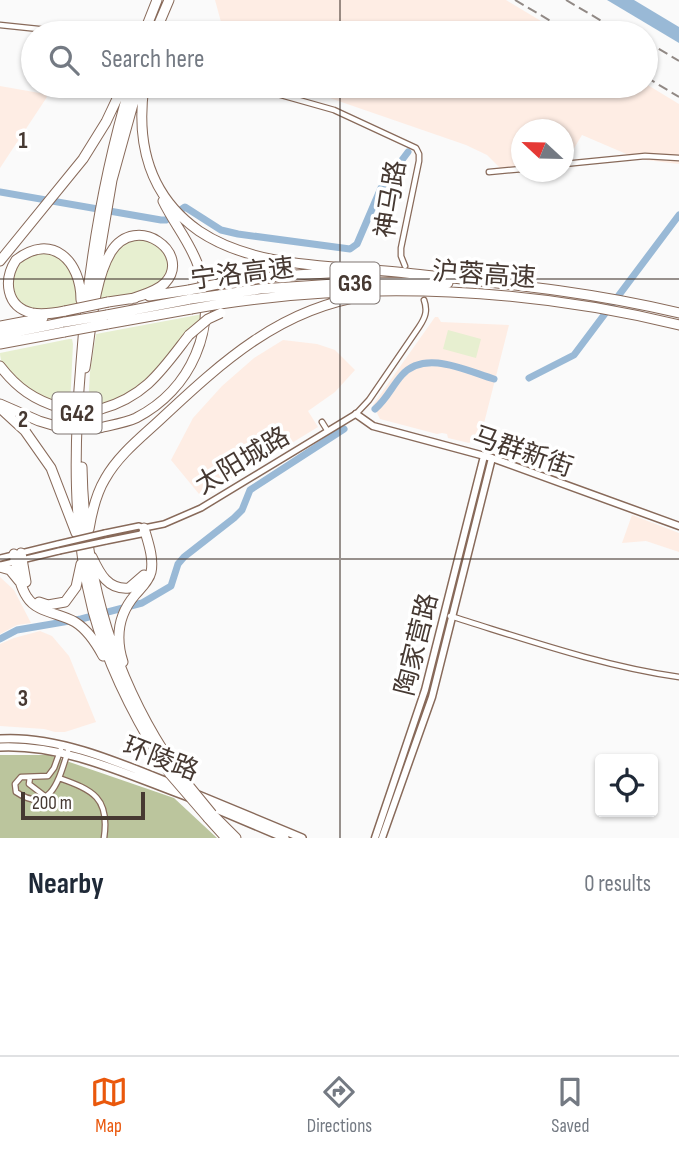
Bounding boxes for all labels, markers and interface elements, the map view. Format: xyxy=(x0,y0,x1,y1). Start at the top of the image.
search box xyxy=(21,21,658,98)
icon: search xyxy=(45,41,83,79)
text: Search here xyxy=(101,44,204,75)
north arrow xyxy=(511,119,574,182)
text: 1 xyxy=(18,127,28,155)
street label: 神马路 xyxy=(370,158,413,240)
street label: 宁洛高速 xyxy=(189,253,296,296)
street label: 沪蓉高速 xyxy=(431,256,537,295)
road number: G36 xyxy=(330,262,380,304)
road number: G42 xyxy=(52,392,102,434)
text: 2 xyxy=(18,406,28,434)
street label: 太阳城路 xyxy=(190,421,295,501)
street label: 马群新街 xyxy=(468,421,577,484)
street label: 陶家营路 xyxy=(390,590,445,699)
text: 3 xyxy=(18,685,28,713)
street label: 环陵路 xyxy=(118,731,202,788)
map controls xyxy=(595,754,658,817)
button: locate xyxy=(595,754,658,817)
scale bar xyxy=(21,789,145,821)
text: 200 m xyxy=(32,792,72,815)
text: Nearby xyxy=(28,866,104,902)
text: 0 results xyxy=(584,870,651,898)
tab: Map xyxy=(90,1073,128,1138)
tab: Directions xyxy=(307,1073,372,1138)
tab: Saved xyxy=(551,1073,589,1138)

